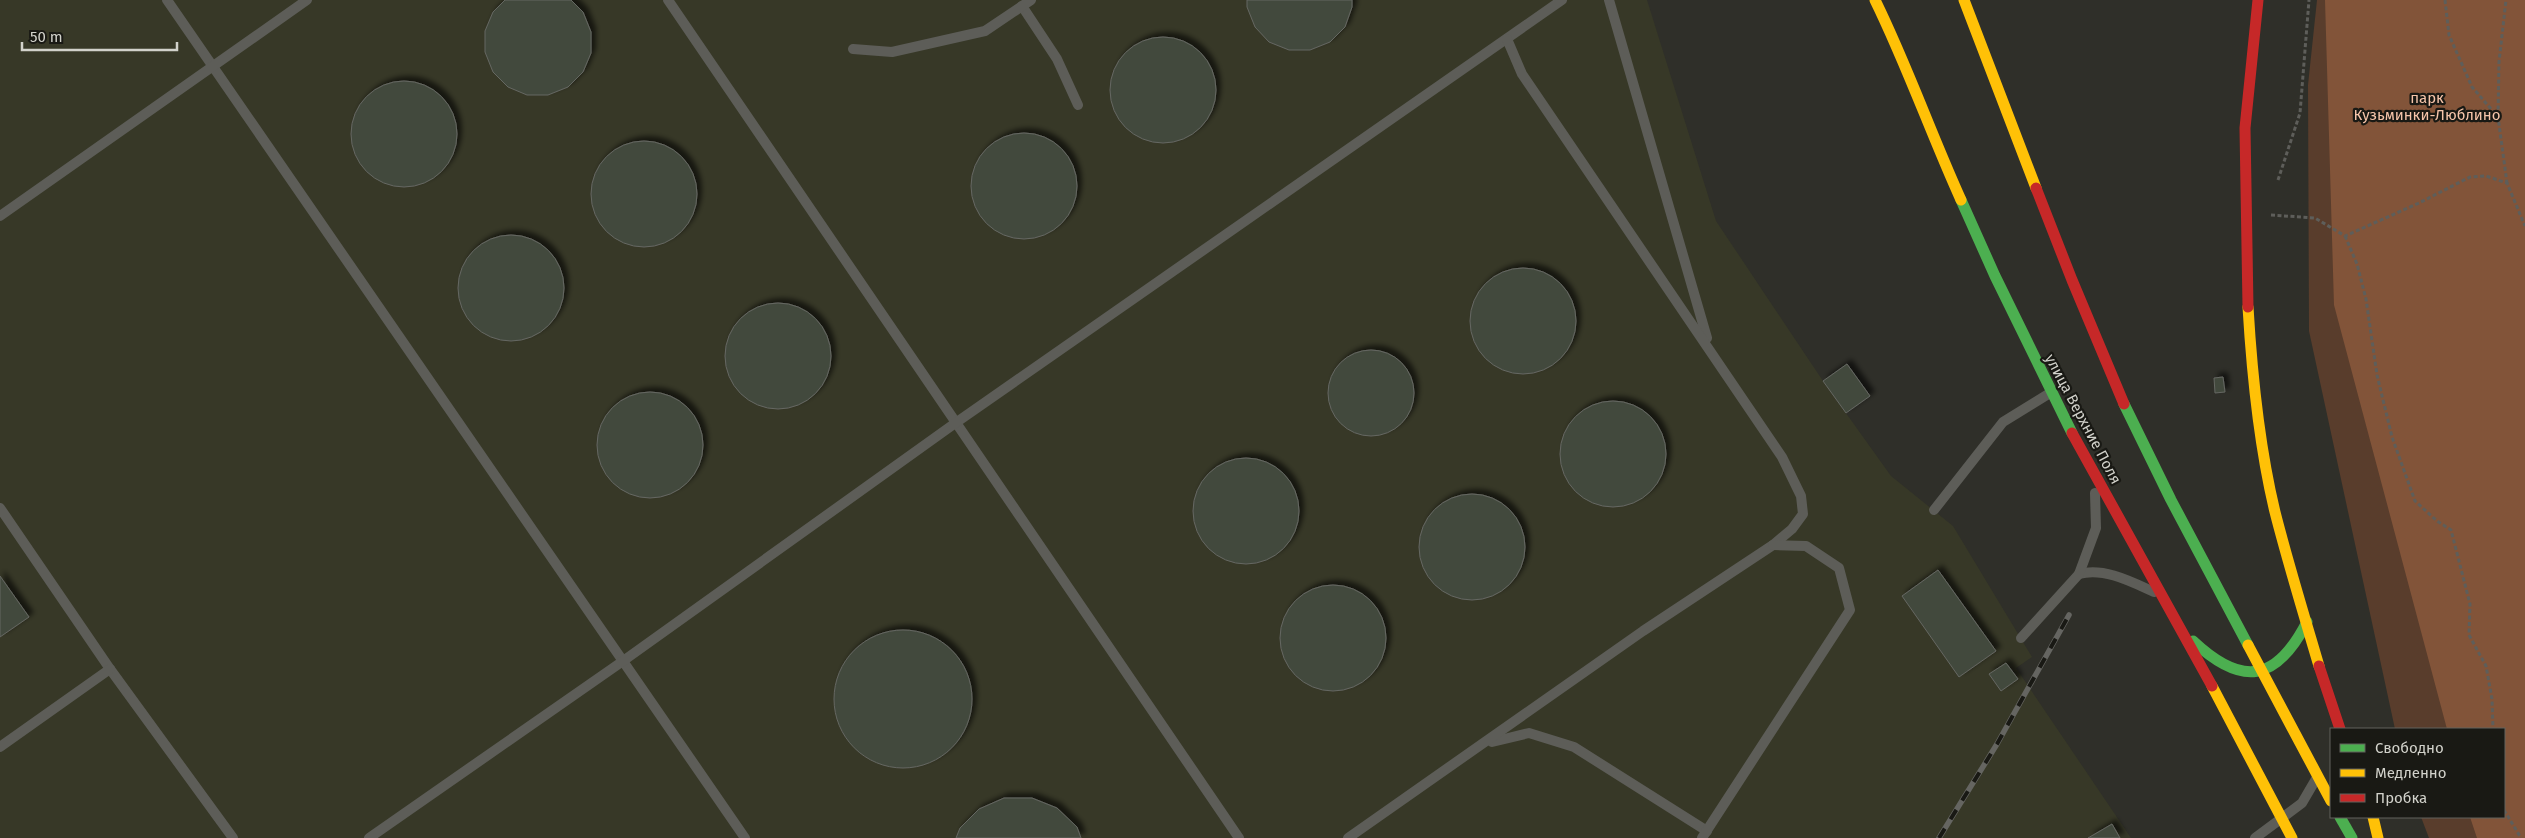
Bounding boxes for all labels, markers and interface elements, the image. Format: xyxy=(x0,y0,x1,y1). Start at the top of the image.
scale bar xyxy=(22,20,178,52)
text: 50 m xyxy=(30,28,63,46)
park label: парк Кузьминки-Люблино xyxy=(2353,89,2501,124)
street label: улица Верхние Поля xyxy=(2041,351,2125,487)
legend xyxy=(2330,728,2505,818)
text: Свободно xyxy=(2375,739,2444,757)
text: Медленно xyxy=(2375,764,2447,782)
text: Пробка xyxy=(2375,789,2427,807)

